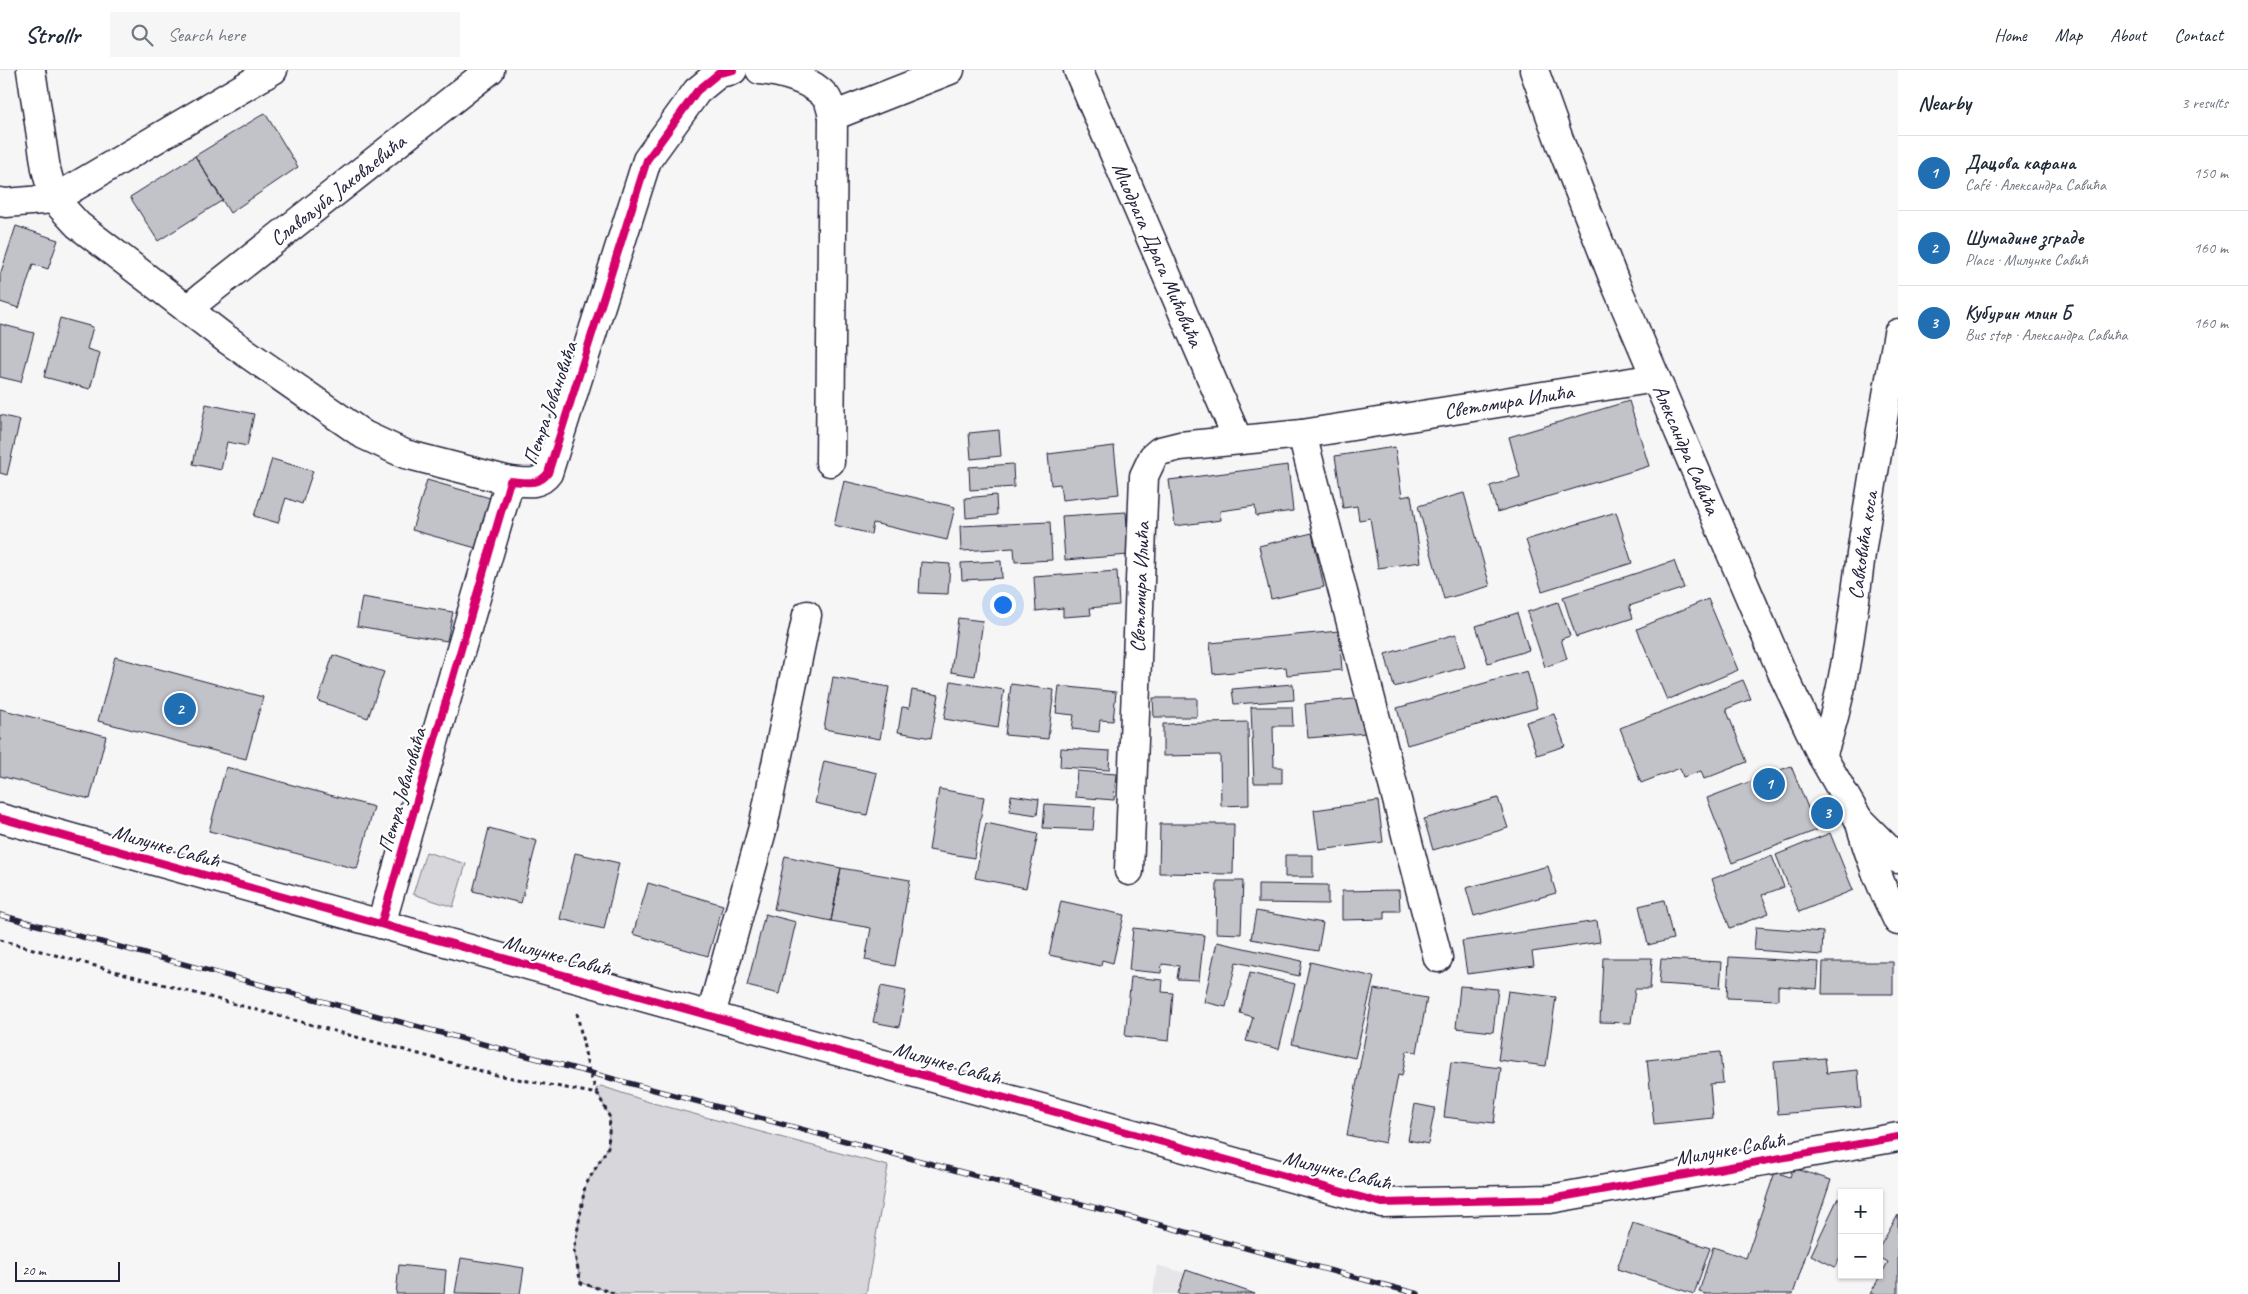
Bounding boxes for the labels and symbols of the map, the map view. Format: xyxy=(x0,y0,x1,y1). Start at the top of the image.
street label: Славољуба Јаковљевића xyxy=(265,127,412,252)
street label: Миодрага Драга Мићовића xyxy=(1107,158,1210,352)
street label: Петра Јовановића xyxy=(517,336,584,468)
street label: Светомира Илића xyxy=(1442,378,1577,424)
street label: Александра Савића xyxy=(1647,380,1726,520)
street label: Савковића коса xyxy=(1842,487,1884,601)
street label: Светомира Илића xyxy=(1124,520,1155,653)
your location xyxy=(990,592,1016,618)
pin: 2 xyxy=(164,690,196,728)
street label: Петра Јовановића xyxy=(372,723,433,855)
pin: 1 xyxy=(1753,765,1785,803)
pin: 3 xyxy=(1811,794,1843,832)
street label: Милунке Савић xyxy=(110,818,223,874)
street label: Милунке Савић xyxy=(501,928,614,982)
street label: Милунке Савић xyxy=(891,1035,1004,1091)
street label: Милунке Савић xyxy=(1674,1126,1787,1171)
street label: Милунке Савић xyxy=(1281,1144,1394,1196)
scale bar xyxy=(15,1259,120,1282)

